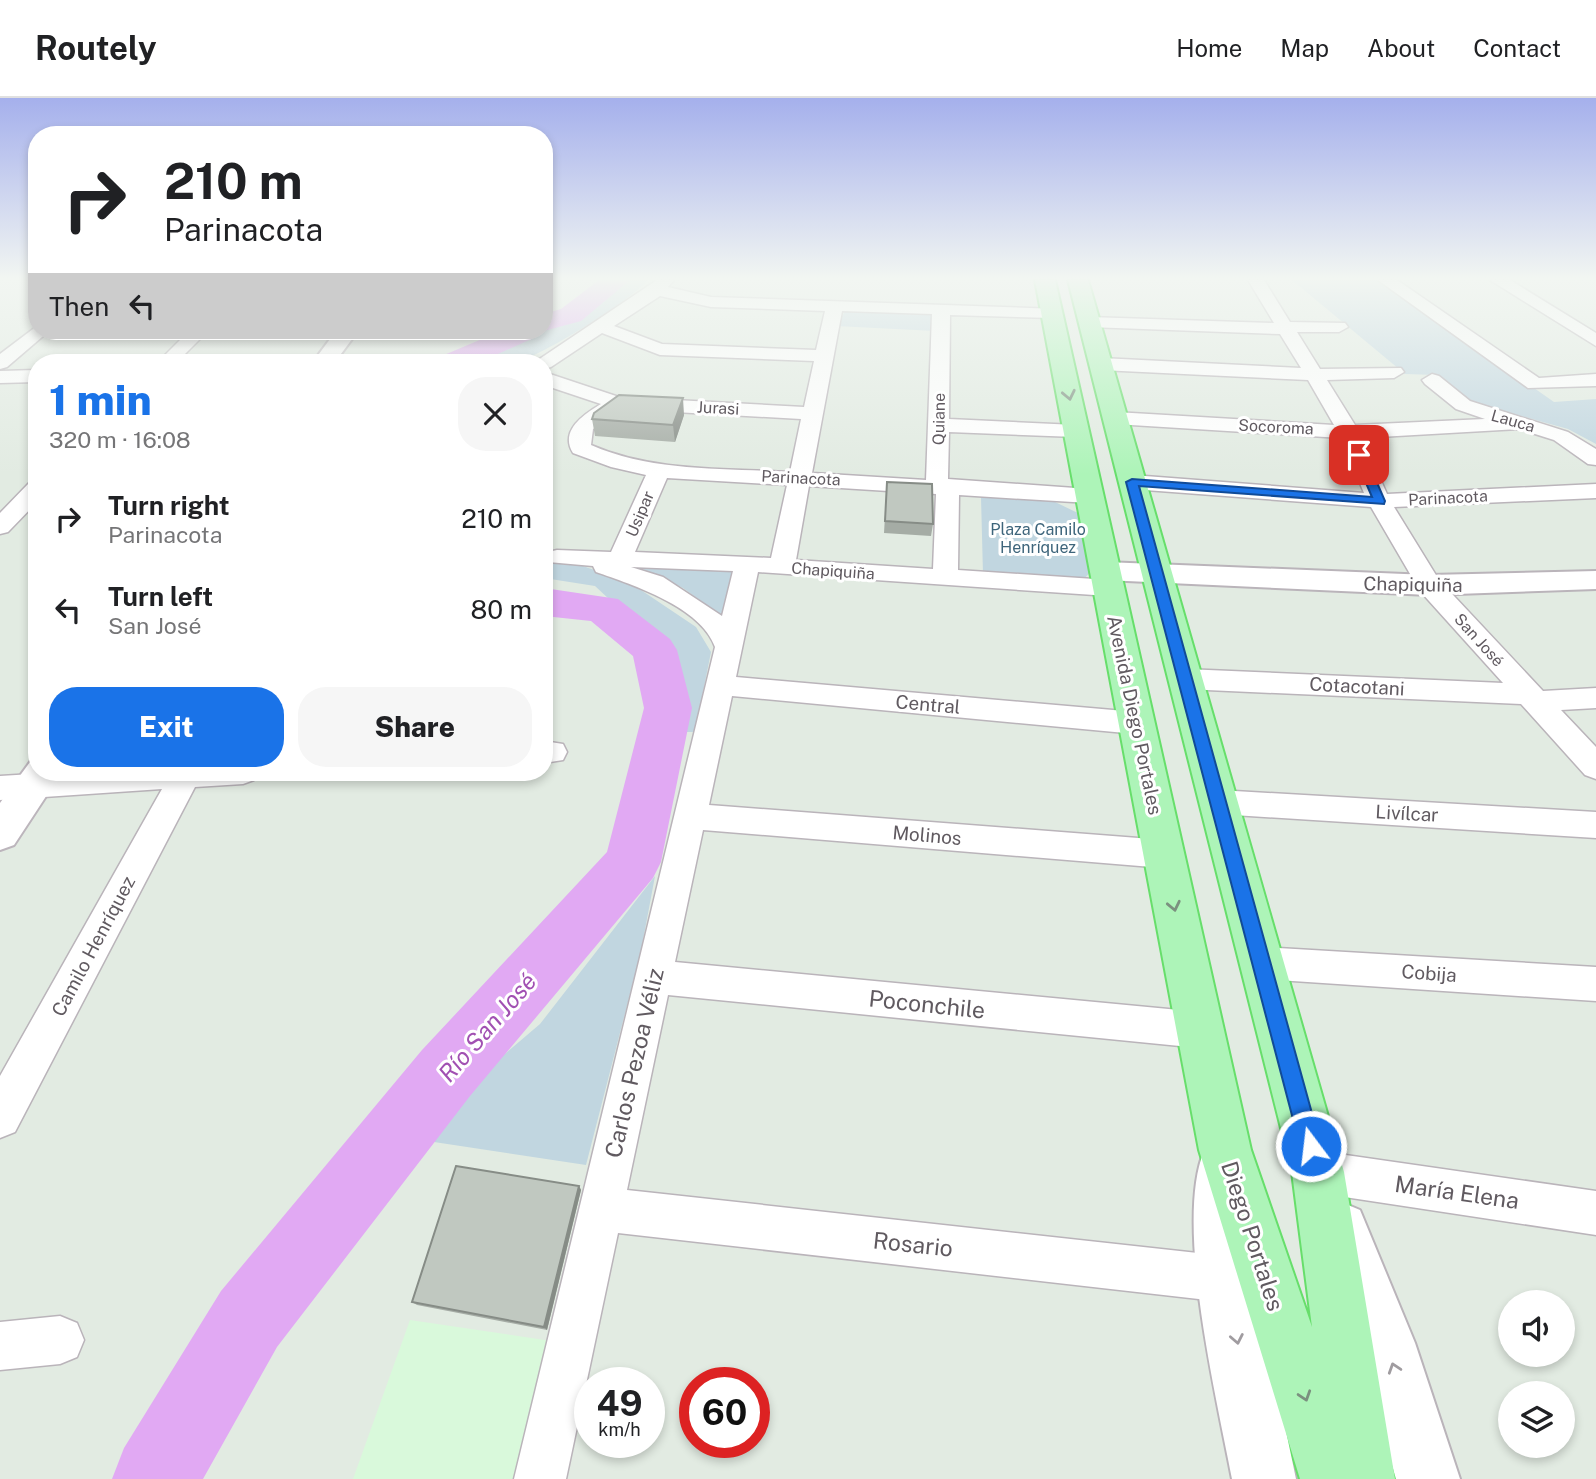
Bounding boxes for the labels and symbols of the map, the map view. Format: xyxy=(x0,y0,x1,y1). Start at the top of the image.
one-way arrow xyxy=(1060,389,1075,401)
street label: Quiane xyxy=(929,393,949,445)
street label: Jurasi xyxy=(696,397,740,419)
street label: Lauca xyxy=(1489,406,1537,436)
street label: Socoroma xyxy=(1238,416,1314,438)
pin xyxy=(1329,425,1389,485)
street label: Parinacota xyxy=(761,466,841,490)
street label: Parinacota xyxy=(1408,486,1488,510)
street label: Usipar xyxy=(622,488,658,540)
park label: Plaza Camilo Henríquez xyxy=(990,520,1086,557)
street label: Chapiquiña xyxy=(791,559,875,583)
street label: Chapiquiña xyxy=(1363,572,1463,596)
street label: San José xyxy=(1450,609,1508,671)
street label: Avenida Diego Portales xyxy=(1103,613,1167,817)
street label: Cotacotani xyxy=(1309,673,1405,699)
street label: Central xyxy=(895,690,961,718)
street label: Livílcar xyxy=(1375,800,1439,826)
street label: Molinos xyxy=(892,821,962,849)
street label: Camilo Henríquez xyxy=(47,872,139,1020)
one-way arrow xyxy=(1166,900,1181,912)
street label: Cobija xyxy=(1401,960,1457,986)
street label: Carlos Pezoa Véliz xyxy=(599,966,669,1160)
water label: Río San José xyxy=(432,967,542,1087)
street label: Poconchile xyxy=(867,984,987,1024)
position arrow xyxy=(1274,1109,1348,1183)
street label: Diego Portales xyxy=(1216,1158,1290,1314)
street label: María Elena xyxy=(1393,1170,1521,1214)
street label: Rosario xyxy=(872,1226,954,1262)
one-way arrow xyxy=(1229,1334,1244,1345)
one-way arrow xyxy=(1388,1363,1402,1375)
speed limit sign: 60 xyxy=(679,1367,770,1458)
one-way arrow xyxy=(1297,1390,1312,1402)

